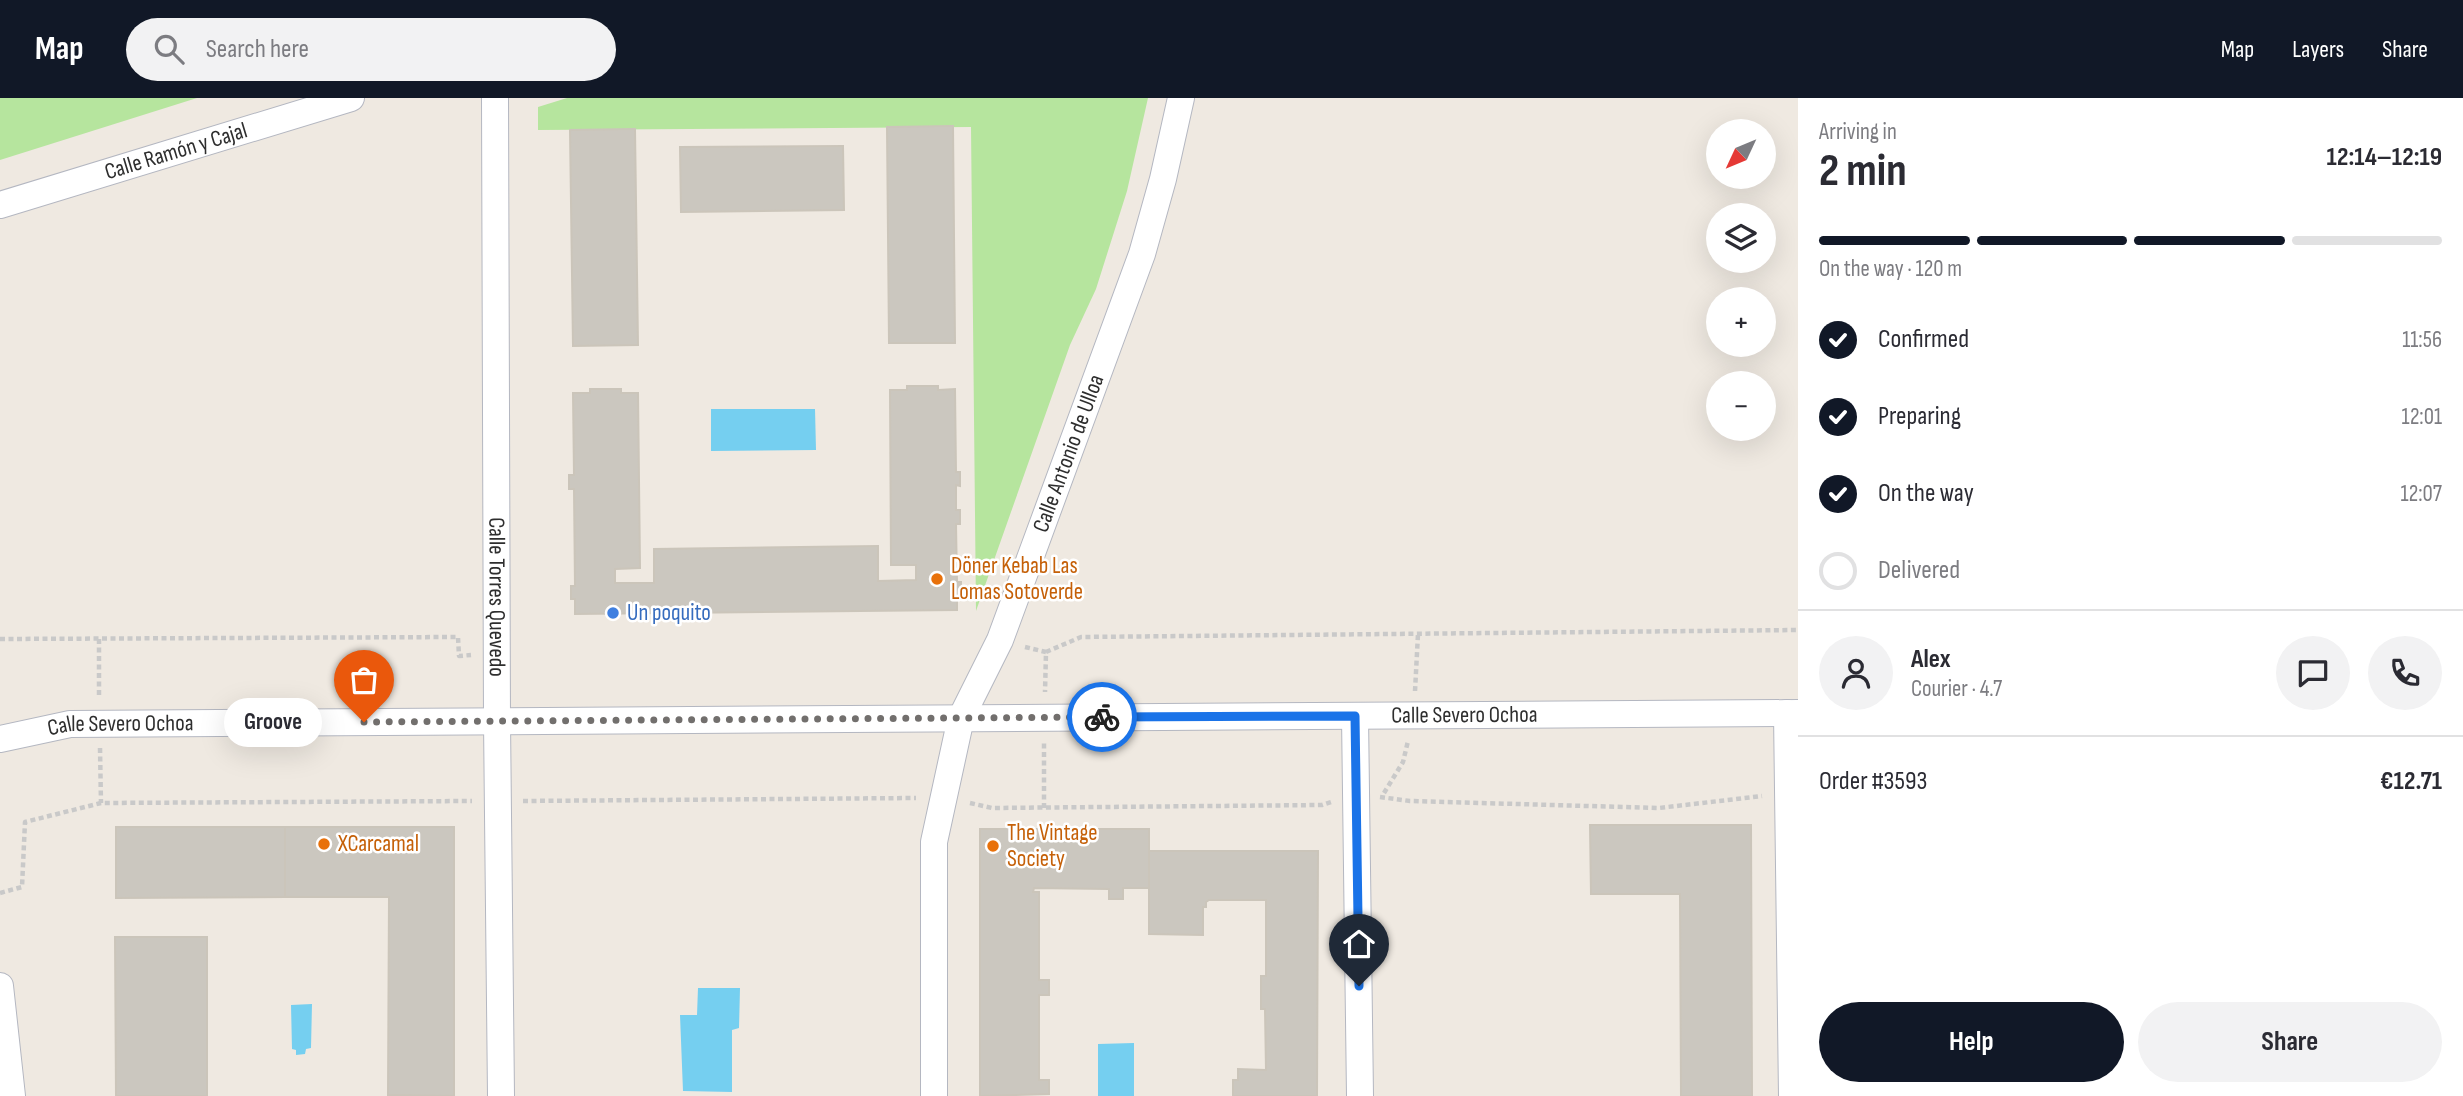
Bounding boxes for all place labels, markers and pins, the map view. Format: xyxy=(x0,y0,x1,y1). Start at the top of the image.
place label: Döner Kebab Las Lomas Sotoverde xyxy=(951,552,1083,606)
marker: Döner Kebab Las Lomas Sotoverde xyxy=(929,571,945,587)
place label: Un poquito xyxy=(627,599,711,627)
marker: Un poquito xyxy=(605,605,621,621)
pin xyxy=(334,650,394,722)
callout: Groove xyxy=(224,698,322,746)
place label: The Vintage Society xyxy=(1007,819,1098,873)
place label: XCarcamal xyxy=(337,830,419,858)
marker: XCarcamal xyxy=(316,836,332,852)
marker: The Vintage Society xyxy=(985,838,1001,854)
pin xyxy=(1329,914,1389,986)

